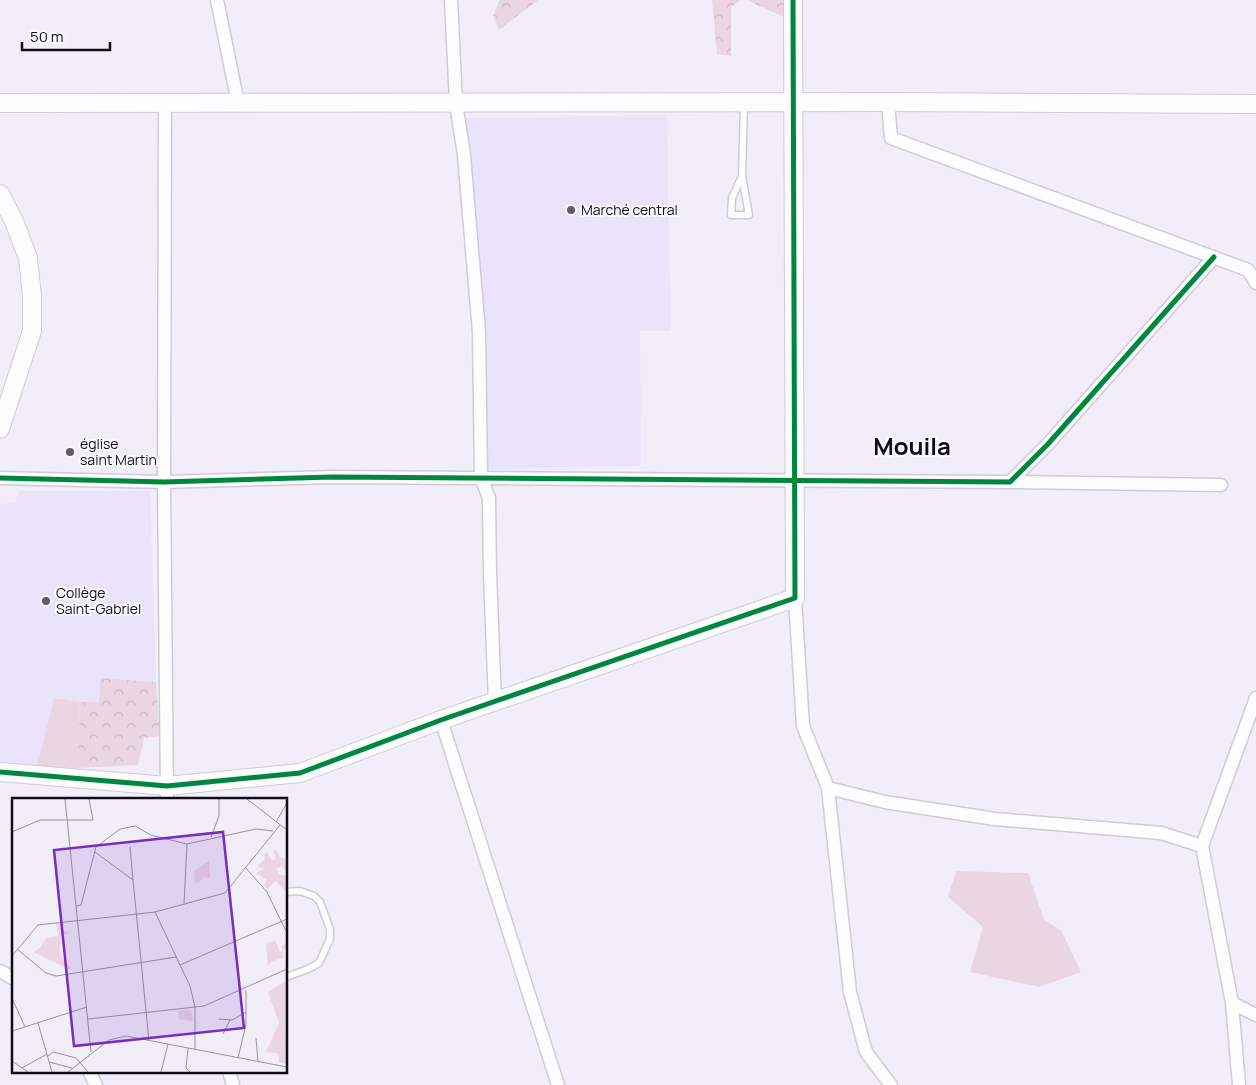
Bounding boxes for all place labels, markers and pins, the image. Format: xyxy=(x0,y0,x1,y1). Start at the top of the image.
place label: Marché central xyxy=(581,200,678,219)
marker: Marché central xyxy=(565,204,577,216)
place label: église saint Martin xyxy=(80,434,157,469)
marker: église saint Martin xyxy=(64,446,76,458)
place label: Collège Saint-Gabriel xyxy=(56,583,141,618)
marker: Collège Saint-Gabriel xyxy=(40,595,52,607)

